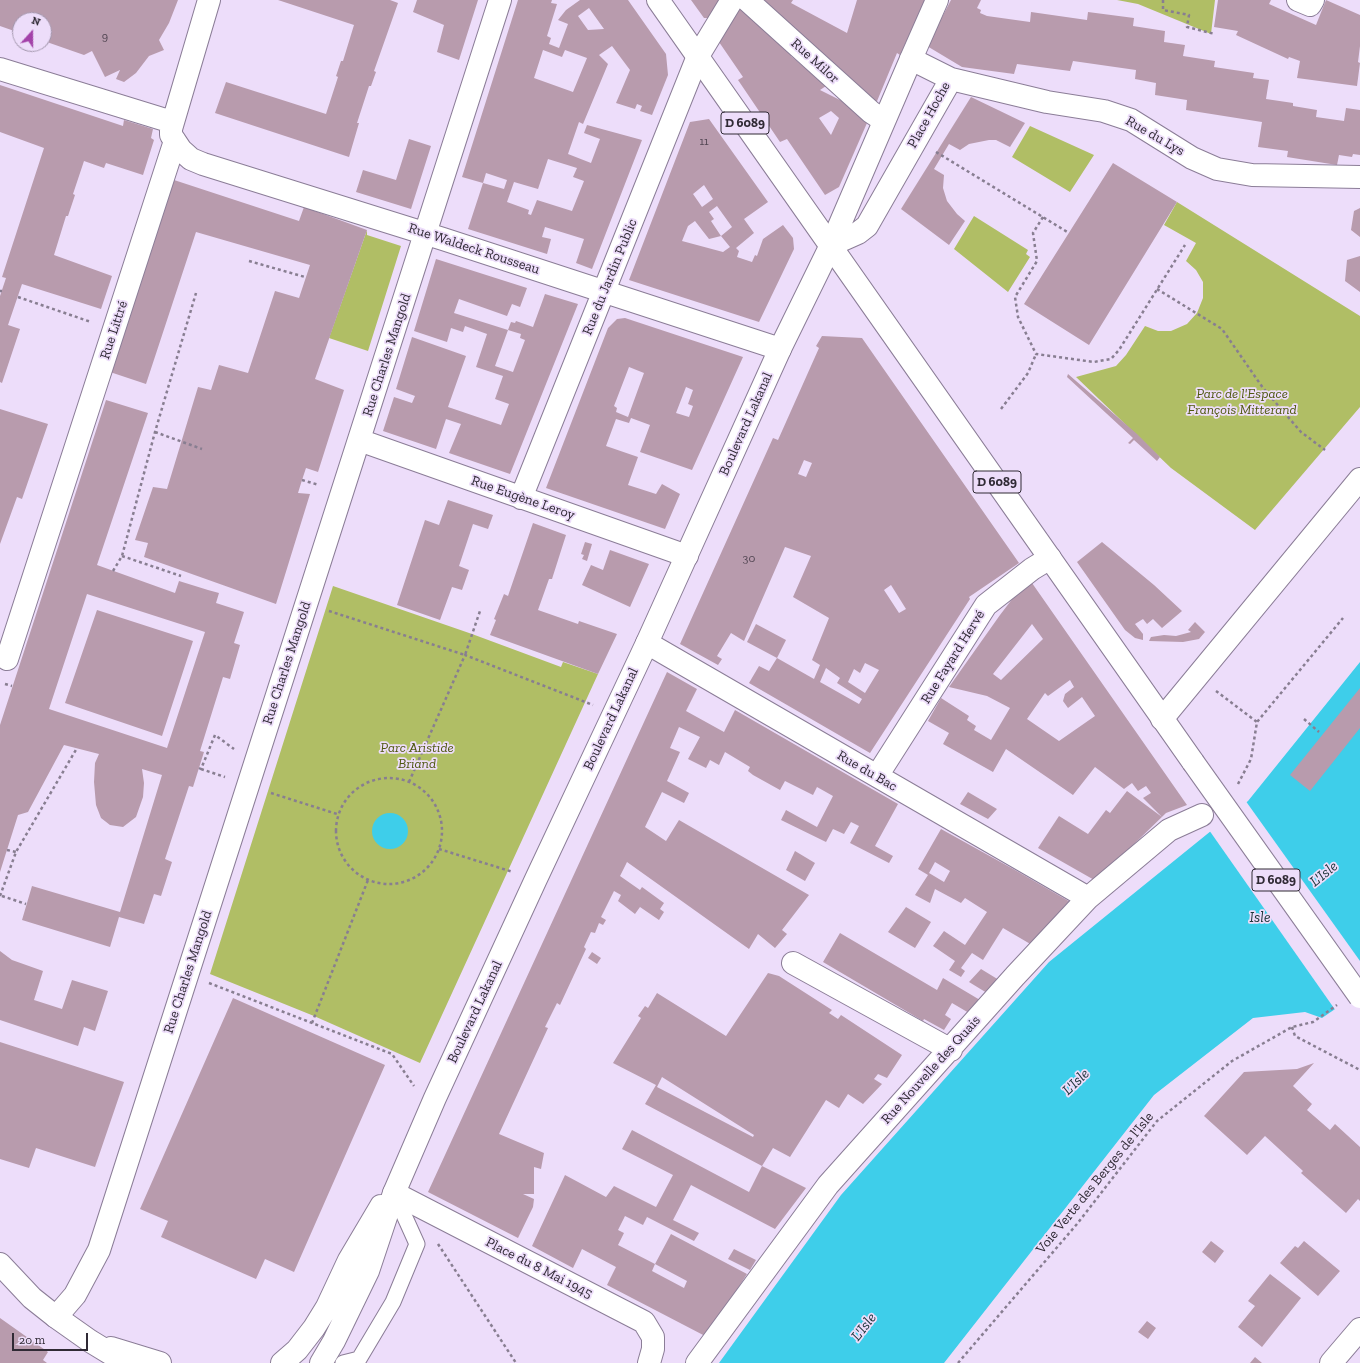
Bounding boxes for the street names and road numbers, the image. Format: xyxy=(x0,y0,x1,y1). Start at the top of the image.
street label: Rue Milor xyxy=(787,35,843,87)
street label: Place Hoche xyxy=(904,79,954,151)
road number: D 6089 xyxy=(721,112,769,134)
street label: Rue du Lys xyxy=(1123,112,1187,160)
street label: Rue du Jardin Public xyxy=(579,216,641,338)
street label: Rue Waldeck Rousseau xyxy=(406,220,542,278)
street label: Rue Charles Mangold xyxy=(359,291,415,419)
street label: Rue Littré xyxy=(97,299,131,361)
street label: Boulevard Lakanal xyxy=(716,370,776,478)
road number: D 6089 xyxy=(973,471,1021,493)
street label: Rue Eugène Leroy xyxy=(469,472,577,524)
street label: Rue Charles Mangold xyxy=(259,599,315,727)
street label: Rue Fayard Hervé xyxy=(917,607,989,707)
street label: Boulevard Lakanal xyxy=(580,665,642,773)
street label: Rue du Bac xyxy=(834,747,900,795)
road number: D 6089 xyxy=(1252,869,1300,891)
street label: Rue Charles Mangold xyxy=(160,908,216,1036)
street label: Boulevard Lakanal xyxy=(444,958,506,1066)
street label: Rue Nouvelle des Quais xyxy=(878,1012,984,1128)
street label: Voie Verte des Berges de l'Isle xyxy=(1033,1109,1157,1257)
street label: Place du 8 Mai 1945 xyxy=(483,1234,595,1302)

